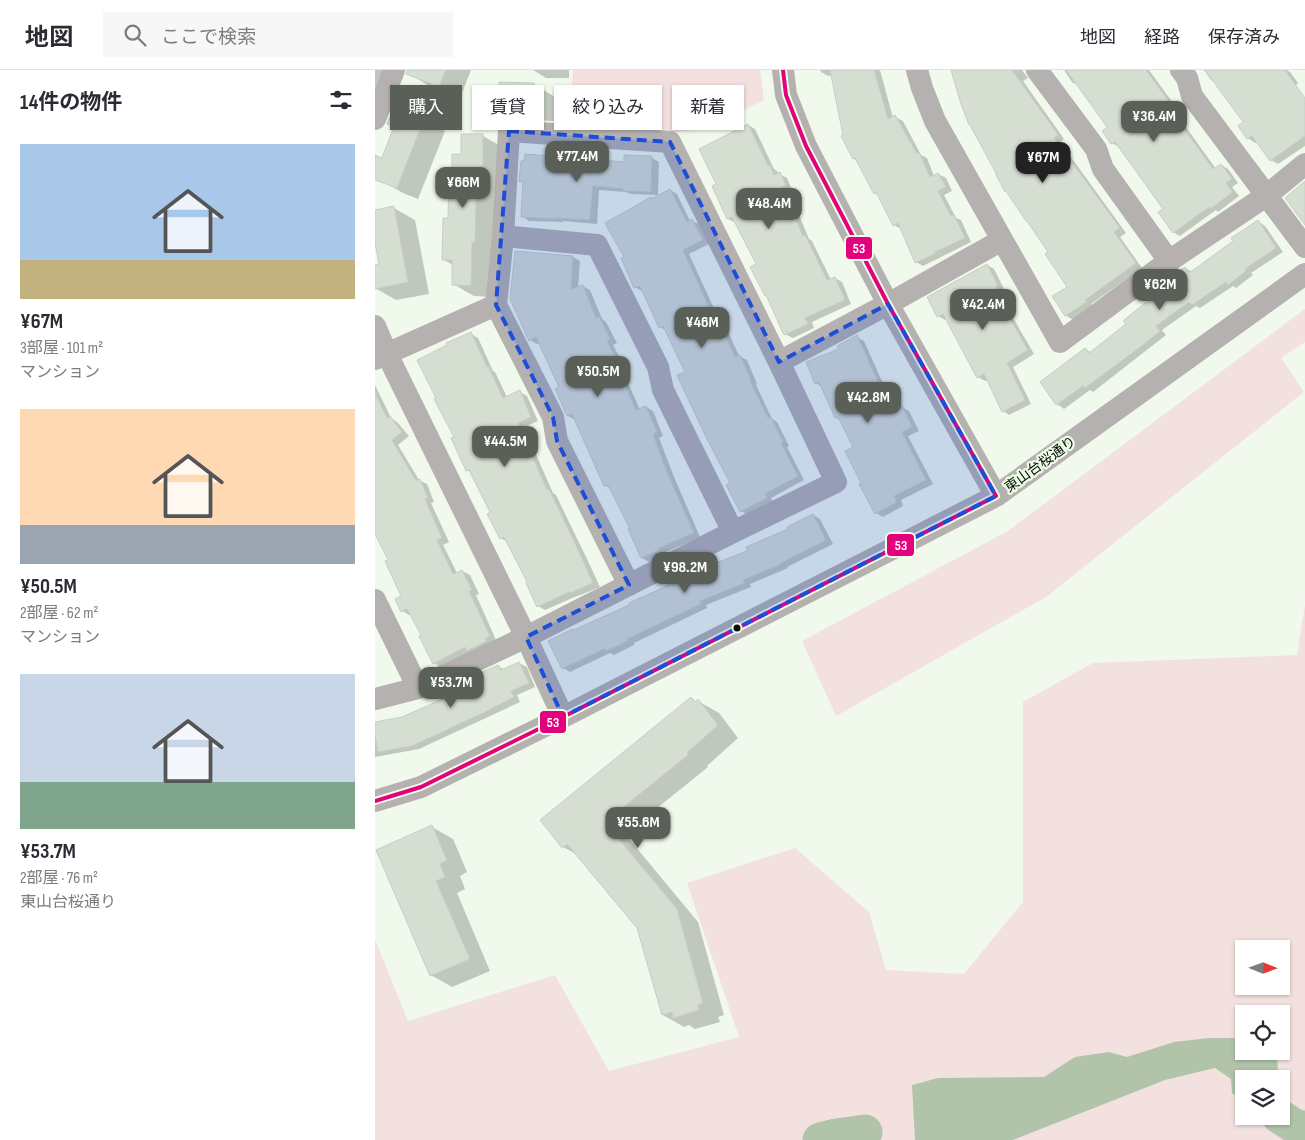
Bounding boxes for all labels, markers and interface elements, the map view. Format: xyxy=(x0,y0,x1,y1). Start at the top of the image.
search box xyxy=(103,12,453,57)
icon: search xyxy=(121,21,149,49)
text: 地図 xyxy=(25,23,73,52)
text: ここで検索 xyxy=(161,26,256,49)
text: 地図 xyxy=(1080,27,1116,48)
text: 経路 xyxy=(1144,27,1180,48)
text: 保存済み xyxy=(1208,27,1280,48)
chip: 購入 xyxy=(390,85,462,130)
chip: 賃貸 xyxy=(472,85,544,130)
chip: 絞り込み xyxy=(554,85,662,130)
chip: 新着 xyxy=(672,85,744,130)
icon: filters xyxy=(327,86,355,114)
text: 14件の物件 xyxy=(20,90,122,115)
pin: ¥36.4M xyxy=(1113,100,1195,143)
text: ¥36.4M xyxy=(1132,107,1176,126)
pin: ¥77.4M xyxy=(536,140,618,183)
pin: ¥67M xyxy=(1013,142,1073,184)
text: ¥77.4M xyxy=(556,147,598,166)
text: ¥67M xyxy=(1027,148,1059,167)
pin: ¥66M xyxy=(433,166,493,209)
text: ¥66M xyxy=(446,173,480,192)
icon: home xyxy=(143,176,233,266)
pin: ¥48.4M xyxy=(728,188,810,230)
text: ¥48.4M xyxy=(747,194,791,213)
line badge: 53 xyxy=(845,236,873,260)
text: 53 xyxy=(853,240,865,257)
pin: ¥62M xyxy=(1130,268,1190,311)
text: ¥62M xyxy=(1144,275,1176,294)
pin: ¥42.4M xyxy=(942,288,1024,331)
text: ¥42.4M xyxy=(961,295,1005,314)
pin: ¥46M xyxy=(672,306,732,349)
text: ¥67M xyxy=(20,309,63,334)
text: ¥46M xyxy=(685,313,719,332)
text: 3部屋 · 101 m² xyxy=(20,339,103,358)
pin: ¥50.5M xyxy=(557,356,639,398)
text: ¥50.5M xyxy=(576,362,620,381)
text: マンション xyxy=(20,363,100,382)
pin: ¥42.8M xyxy=(827,382,909,424)
text: ¥42.8M xyxy=(846,388,890,407)
pin: ¥44.5M xyxy=(464,426,546,468)
text: ¥44.5M xyxy=(483,432,527,451)
street label: 東山台桜通り xyxy=(1001,433,1079,496)
icon: home xyxy=(143,441,233,531)
line badge: 53 xyxy=(886,533,915,557)
text: 53 xyxy=(895,537,907,554)
pin: ¥98.2M xyxy=(644,552,726,594)
text: ¥98.2M xyxy=(663,558,707,577)
text: ¥50.5M xyxy=(20,574,77,599)
text: 2部屋 · 62 m² xyxy=(20,604,98,623)
unlabelled marker xyxy=(732,623,742,633)
text: マンション xyxy=(20,628,100,647)
pin: ¥53.7M xyxy=(410,666,492,709)
text: ¥53.7M xyxy=(430,673,472,692)
icon: home xyxy=(143,706,233,796)
line badge: 53 xyxy=(539,710,567,734)
text: 53 xyxy=(547,714,559,731)
pin: ¥55.6M xyxy=(597,806,679,849)
text: ¥55.6M xyxy=(616,813,660,832)
text: ¥53.7M xyxy=(20,839,76,864)
text: 2部屋 · 76 m² xyxy=(20,869,98,888)
text: 東山台桜通り xyxy=(20,893,116,912)
north arrow xyxy=(1235,940,1290,995)
map controls xyxy=(1235,940,1290,1125)
button: locate xyxy=(1235,1005,1290,1060)
button: layers xyxy=(1235,1070,1290,1125)

